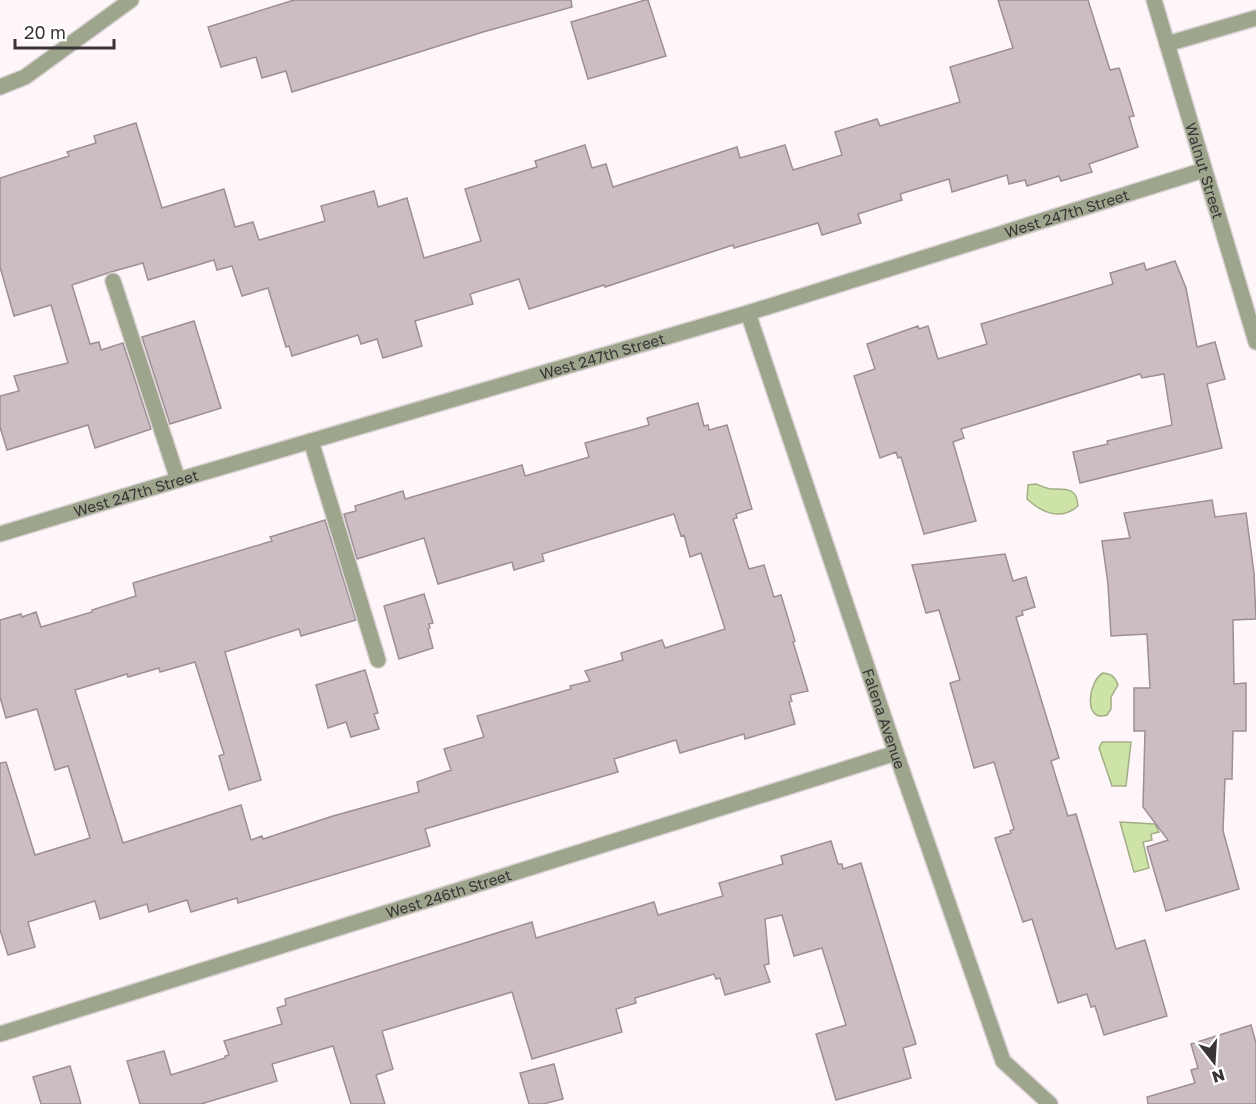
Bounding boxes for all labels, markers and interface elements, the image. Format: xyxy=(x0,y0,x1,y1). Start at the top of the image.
scale bar xyxy=(15,12,114,50)
text: 20 m xyxy=(24,21,66,43)
street label: Walnut Street xyxy=(1182,120,1228,221)
street label: West 247th Street xyxy=(1002,185,1131,241)
street label: West 247th Street xyxy=(537,329,667,383)
street label: West 247th Street xyxy=(71,466,200,520)
street label: Falena Avenue xyxy=(859,666,910,772)
street label: West 246th Street xyxy=(383,865,513,921)
north arrow xyxy=(1184,1032,1244,1092)
text: N xyxy=(1210,1065,1227,1088)

